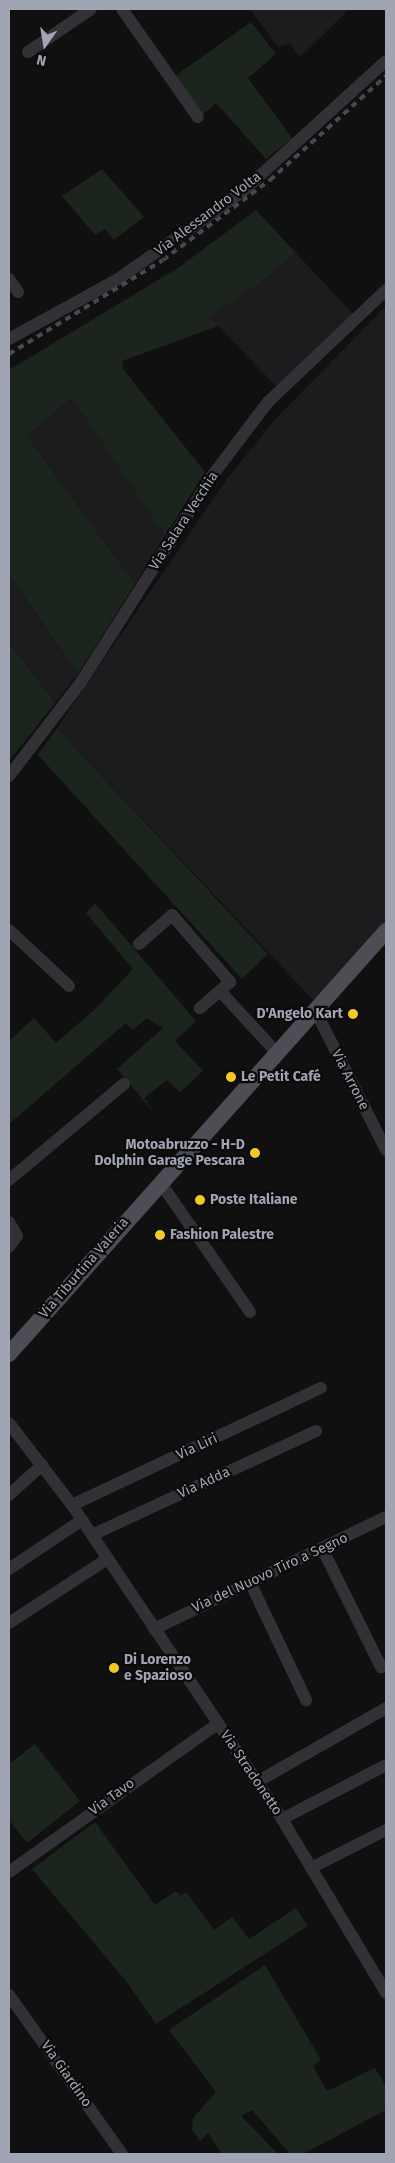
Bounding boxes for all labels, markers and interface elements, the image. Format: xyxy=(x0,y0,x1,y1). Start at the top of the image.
north arrow xyxy=(20,20,70,70)
text: N xyxy=(35,51,48,69)
street label: Via Alessandro Volta xyxy=(151,169,265,259)
street label: Via Salara Vecchia xyxy=(146,469,222,573)
place label: D'Angelo Kart xyxy=(256,1006,343,1022)
marker: D'Angelo Kart xyxy=(347,1008,359,1020)
street label: Via Arrone xyxy=(328,1047,372,1113)
place label: Le Petit Café xyxy=(241,1069,321,1085)
marker: Le Petit Café xyxy=(225,1071,237,1083)
place label: Motoabruzzo - H-D Dolphin Garage Pescara xyxy=(94,1137,245,1170)
marker: Motoabruzzo - H-D Dolphin Garage Pescara xyxy=(249,1147,261,1159)
place label: Poste Italiane xyxy=(210,1192,298,1208)
marker: Poste Italiane xyxy=(194,1194,206,1206)
street label: Via Tiburtina Valeria xyxy=(36,1214,132,1322)
place label: Fashion Palestre xyxy=(170,1227,274,1243)
marker: Fashion Palestre xyxy=(154,1229,166,1241)
street label: Via Liri xyxy=(174,1430,220,1464)
street label: Via Adda xyxy=(175,1464,233,1502)
street label: Via del Nuovo Tiro a Segno xyxy=(190,1530,350,1616)
place label: Di Lorenzo e Spazioso xyxy=(124,1652,192,1684)
marker: Di Lorenzo e Spazioso xyxy=(108,1662,120,1674)
street label: Via Stradonetto xyxy=(216,1727,286,1819)
street label: Via Tavo xyxy=(86,1775,138,1819)
street label: Via Giardino xyxy=(37,2038,95,2110)

